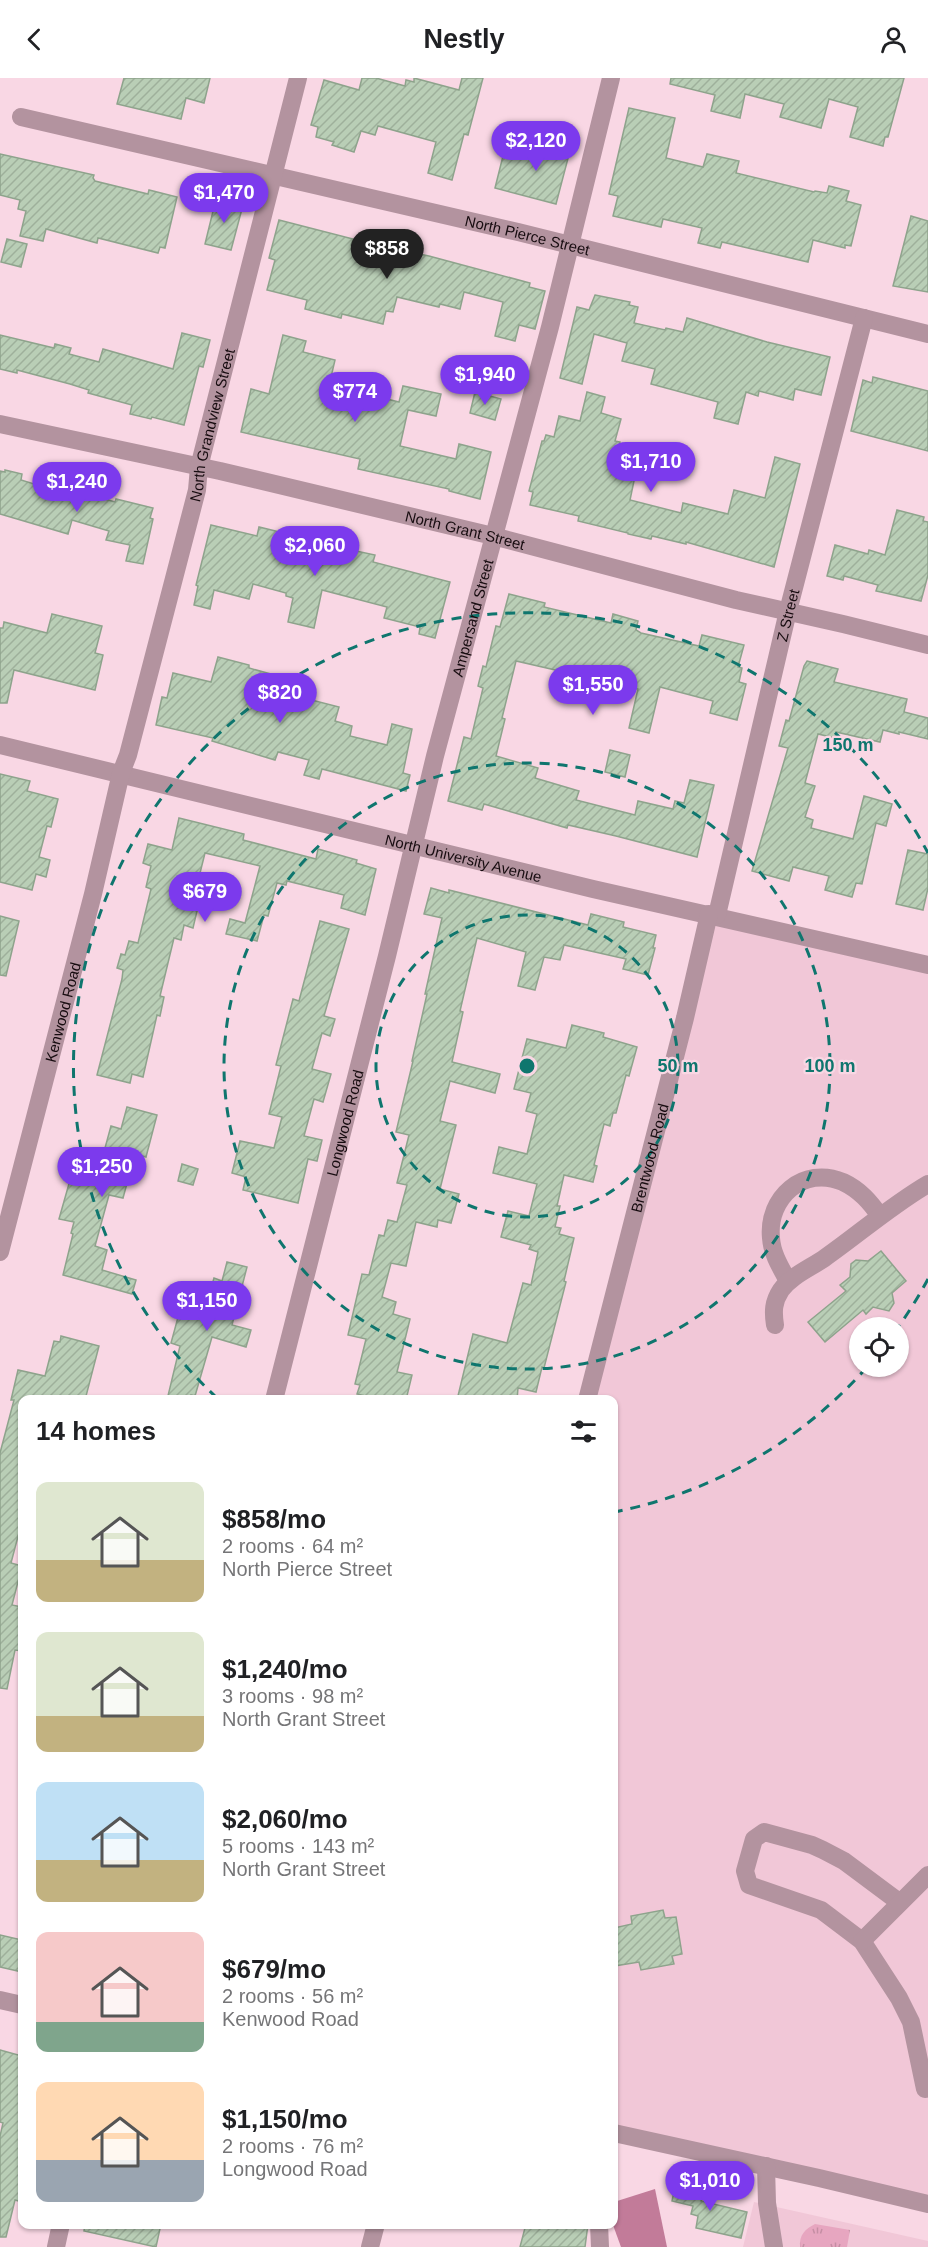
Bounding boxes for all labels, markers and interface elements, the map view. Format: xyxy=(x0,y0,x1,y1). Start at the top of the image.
icon: back xyxy=(18,23,51,56)
icon: person xyxy=(877,23,910,56)
text: Nestly xyxy=(423,24,505,54)
pin: $2,120 xyxy=(487,121,585,172)
text: $2,120 xyxy=(505,129,567,151)
pin: $1,470 xyxy=(175,173,273,224)
text: $1,470 xyxy=(193,181,255,203)
street label: North Pierce Street xyxy=(464,212,592,258)
pin: $858 xyxy=(351,229,423,280)
text: $858 xyxy=(365,237,409,259)
street label: North Grandview Street xyxy=(186,346,238,503)
pin: $1,940 xyxy=(436,355,534,406)
text: $1,940 xyxy=(454,363,516,385)
pin: $774 xyxy=(319,372,391,423)
text: $774 xyxy=(333,380,377,402)
pin: $1,710 xyxy=(602,442,700,493)
text: $1,710 xyxy=(620,450,682,472)
pin: $1,240 xyxy=(28,462,126,513)
text: $1,240 xyxy=(46,470,108,492)
street label: North Grant Street xyxy=(404,507,528,553)
pin: $2,060 xyxy=(266,526,364,577)
text: $2,060 xyxy=(284,534,346,556)
street label: Ampersand Street xyxy=(448,556,496,678)
street label: Z Street xyxy=(773,586,802,643)
pin: $1,550 xyxy=(544,665,642,716)
pin: $820 xyxy=(244,673,316,724)
text: $1,550 xyxy=(562,673,624,695)
text: $820 xyxy=(258,681,302,703)
text: 150 m xyxy=(822,735,874,755)
street label: North University Avenue xyxy=(383,830,544,885)
pin: $679 xyxy=(169,872,241,923)
text: $679 xyxy=(183,880,227,902)
street label: Kenwood Road xyxy=(41,960,83,1064)
centre of rings xyxy=(517,1056,537,1076)
text: 50 m xyxy=(657,1056,699,1076)
text: 100 m xyxy=(804,1056,856,1076)
street label: Longwood Road xyxy=(323,1068,366,1178)
street label: Brentwood Road xyxy=(627,1102,671,1214)
pin: $1,250 xyxy=(53,1147,151,1198)
text: $1,250 xyxy=(71,1155,133,1177)
pin: $1,150 xyxy=(158,1281,256,1332)
text: $1,150 xyxy=(176,1289,238,1311)
map controls xyxy=(849,1317,909,1377)
button: locate xyxy=(849,1317,909,1377)
icon: filters xyxy=(567,1415,600,1448)
text: 14 homes xyxy=(36,1416,156,1446)
text: $858/mo xyxy=(222,1504,326,1534)
icon: home xyxy=(84,1506,156,1578)
text: 2 rooms · 64 m² xyxy=(222,1535,363,1557)
text: North Pierce Street xyxy=(222,1558,392,1580)
text: $1,240/mo xyxy=(222,1654,348,1684)
icon: home xyxy=(84,1656,156,1728)
text: 3 rooms · 98 m² xyxy=(222,1685,363,1707)
text: North Grant Street xyxy=(222,1708,385,1730)
text: $2,060/mo xyxy=(222,1804,348,1834)
icon: home xyxy=(84,1806,156,1878)
text: 5 rooms · 143 m² xyxy=(222,1835,374,1857)
text: North Grant Street xyxy=(222,1858,385,1880)
text: $679/mo xyxy=(222,1954,326,1984)
icon: home xyxy=(84,1956,156,2028)
text: 2 rooms · 56 m² xyxy=(222,1985,363,2007)
text: Kenwood Road xyxy=(222,2008,359,2030)
text: $1,150/mo xyxy=(222,2104,348,2134)
icon: home xyxy=(84,2106,156,2178)
text: 2 rooms · 76 m² xyxy=(222,2135,363,2157)
text: Longwood Road xyxy=(222,2158,368,2180)
pin: $1,010 xyxy=(661,2161,759,2212)
text: $1,010 xyxy=(679,2169,741,2191)

